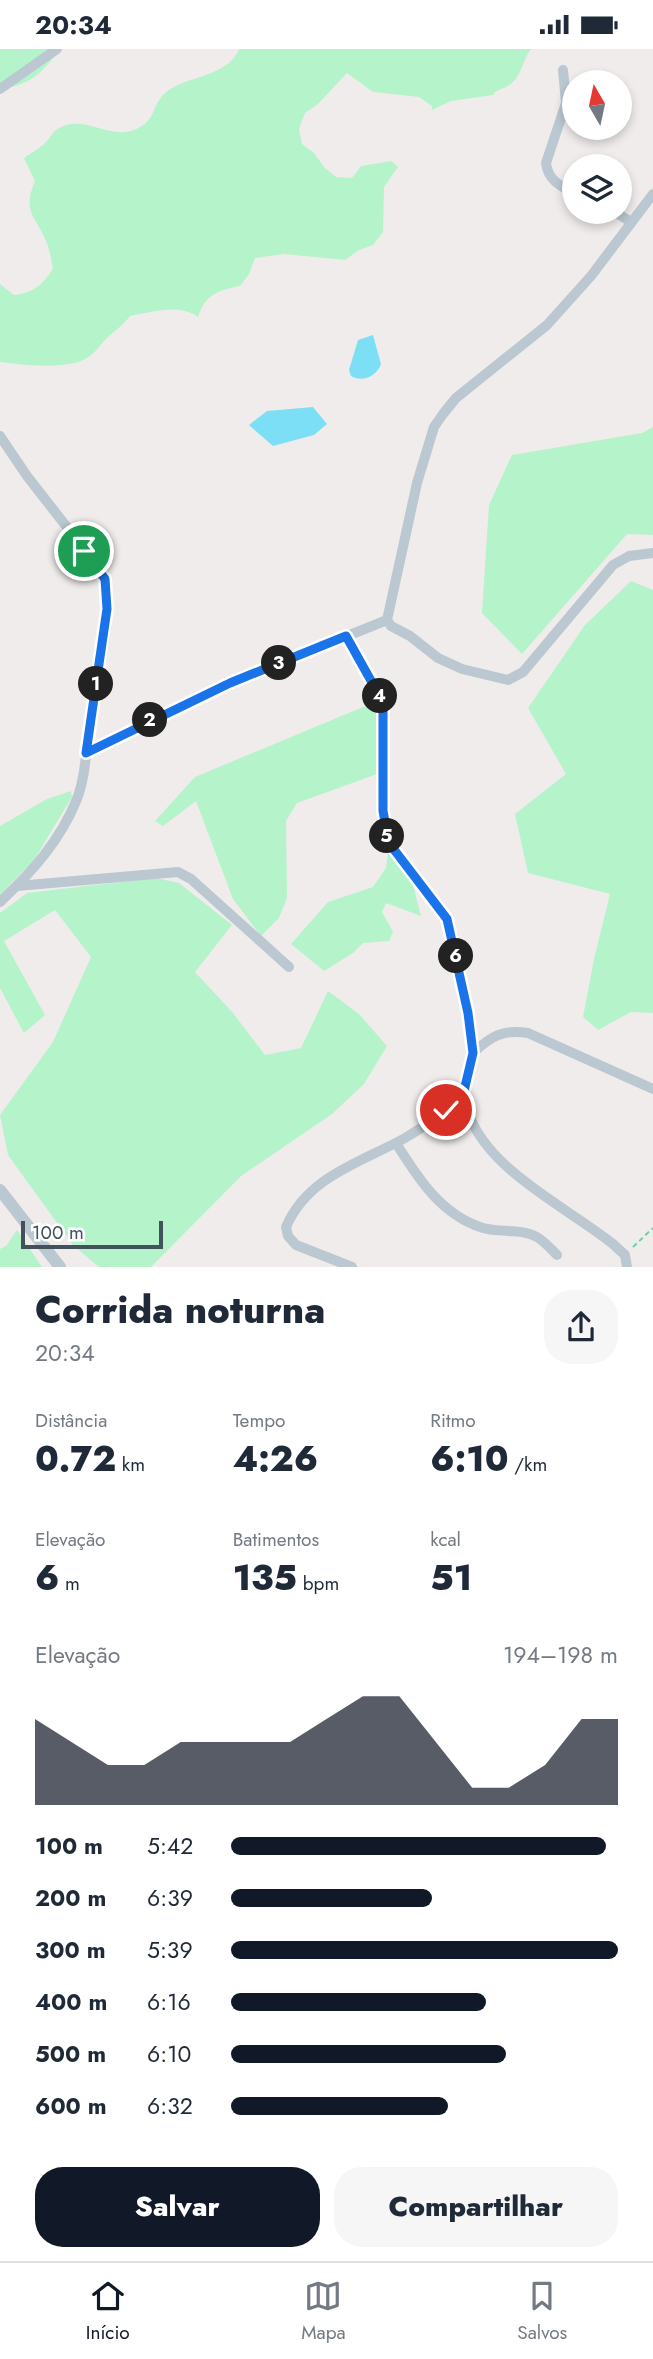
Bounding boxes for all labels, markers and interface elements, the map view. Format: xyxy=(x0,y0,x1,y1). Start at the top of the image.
text: 20:34 xyxy=(35,6,112,44)
north arrow xyxy=(562,70,632,140)
map controls xyxy=(562,70,632,224)
button: layers xyxy=(562,154,632,224)
pin xyxy=(54,521,114,581)
icon: arrive xyxy=(65,532,103,570)
pin: 3 xyxy=(262,645,296,681)
text: 3 xyxy=(273,649,284,676)
pin: 1 xyxy=(78,667,114,701)
text: 1 xyxy=(91,670,100,697)
pin: 4 xyxy=(362,679,398,713)
text: 4 xyxy=(373,682,386,709)
pin: 2 xyxy=(132,703,168,737)
text: 2 xyxy=(143,706,156,733)
pin: 5 xyxy=(370,819,404,853)
text: 5 xyxy=(380,822,393,849)
pin: 6 xyxy=(438,939,474,974)
text: 6 xyxy=(449,942,462,969)
pin xyxy=(416,1080,476,1140)
icon: check xyxy=(427,1091,465,1129)
scale bar xyxy=(21,1218,163,1250)
text: 100 m xyxy=(32,1219,84,1246)
text: Corrida noturna xyxy=(35,1282,325,1337)
button: share xyxy=(544,1290,618,1364)
text: 20:34 xyxy=(35,1336,95,1370)
text: Distância xyxy=(35,1407,107,1434)
text: Tempo xyxy=(233,1407,285,1434)
text: Ritmo xyxy=(430,1407,476,1434)
text: 0.72 xyxy=(35,1434,116,1484)
text: 4:26 xyxy=(233,1434,318,1484)
text: 6:10 xyxy=(430,1434,509,1484)
text: km xyxy=(116,1451,145,1478)
text: /km xyxy=(509,1451,547,1478)
text: Elevação xyxy=(35,1526,106,1553)
text: Batimentos xyxy=(233,1526,319,1553)
text: kcal xyxy=(430,1526,461,1553)
text: 6 xyxy=(35,1553,59,1603)
text: 135 xyxy=(233,1553,297,1603)
text: 51 xyxy=(430,1553,472,1603)
text: m xyxy=(59,1570,80,1597)
text: bpm xyxy=(297,1570,339,1597)
text: Elevação xyxy=(35,1638,120,1672)
text: 194–198 m xyxy=(503,1638,618,1672)
text: 100 m xyxy=(35,1829,103,1863)
text: 5:42 xyxy=(147,1829,193,1863)
text: 200 m xyxy=(35,1881,106,1915)
text: 6:39 xyxy=(147,1881,193,1915)
text: 300 m xyxy=(35,1933,106,1967)
text: 5:39 xyxy=(147,1933,193,1967)
text: 400 m xyxy=(35,1985,107,2019)
text: 6:16 xyxy=(147,1985,191,2019)
text: 500 m xyxy=(35,2037,106,2071)
text: 6:10 xyxy=(147,2037,191,2071)
text: 600 m xyxy=(35,2089,107,2123)
text: 6:32 xyxy=(147,2089,193,2123)
button: Salvar xyxy=(35,2167,320,2247)
button: Compartilhar xyxy=(334,2167,618,2247)
tab: Início xyxy=(86,2277,130,2346)
tab: Mapa xyxy=(301,2277,346,2346)
tab: Salvos xyxy=(517,2277,567,2346)

